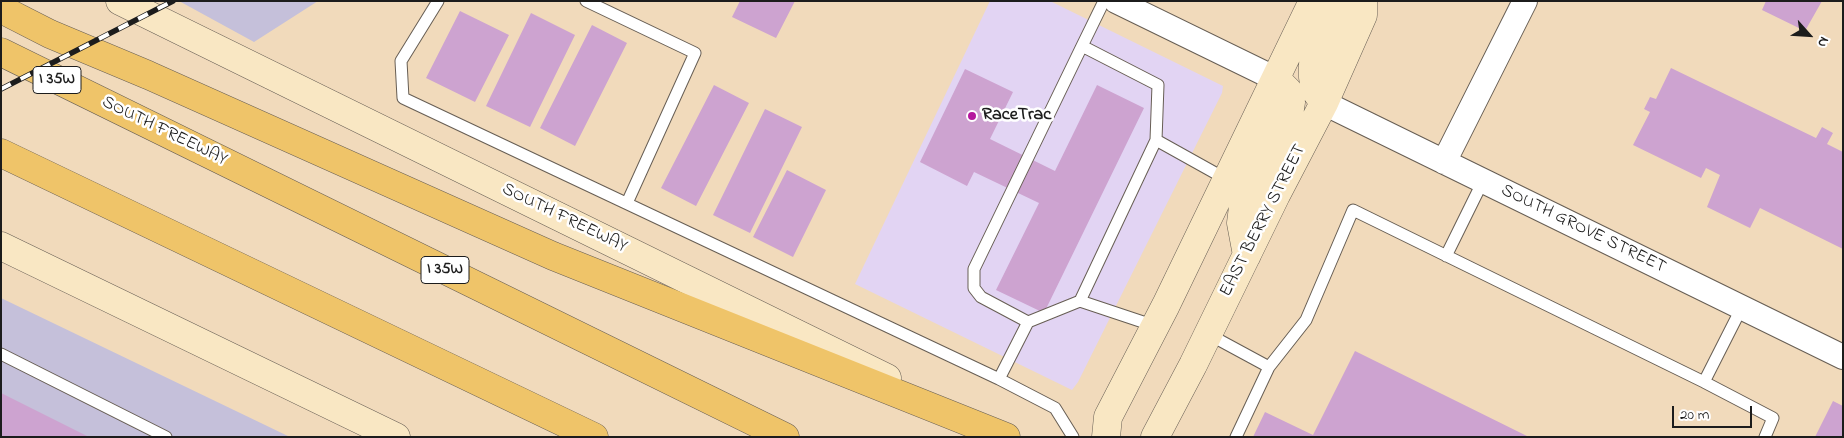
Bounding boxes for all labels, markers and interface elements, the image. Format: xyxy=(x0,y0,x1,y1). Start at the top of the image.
north arrow xyxy=(1784,10,1834,60)
text: N xyxy=(1811,33,1834,51)
road number: I 35W xyxy=(33,66,81,94)
street label: SOUTH FREEWAY xyxy=(98,92,230,172)
place label: RaceTrac xyxy=(982,105,1051,127)
marker: RaceTrac xyxy=(966,110,978,122)
street label: EAST BERRY STREET xyxy=(1216,141,1312,301)
street label: SOUTH FREEWAY xyxy=(498,179,630,259)
street label: SOUTH GROVE STREET xyxy=(1497,181,1669,279)
road number: I 35W xyxy=(421,256,469,284)
scale bar xyxy=(1674,396,1754,428)
text: 20 m xyxy=(1680,404,1709,426)

